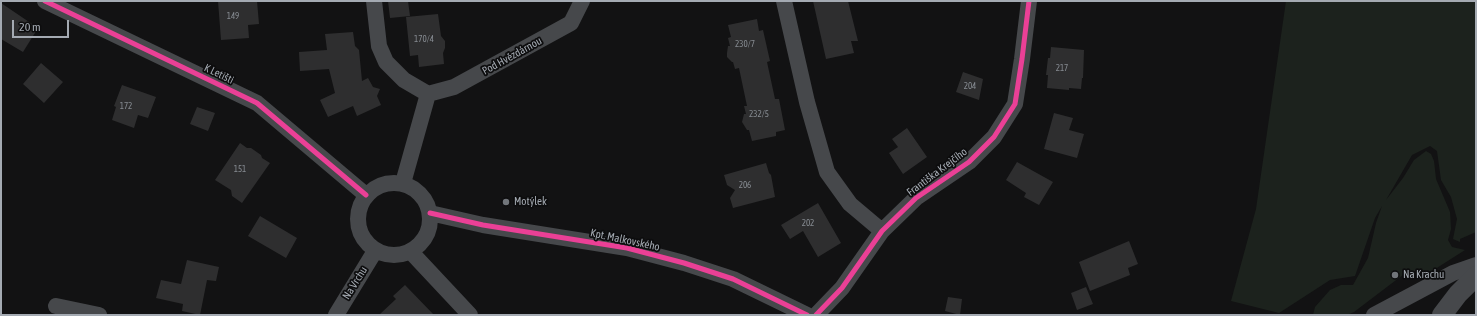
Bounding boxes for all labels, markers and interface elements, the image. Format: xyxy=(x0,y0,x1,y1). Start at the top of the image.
house number: 149 xyxy=(227,11,239,21)
scale bar xyxy=(14,12,71,38)
text: 20 m xyxy=(19,20,41,34)
house number: 170/4 xyxy=(414,34,434,44)
street label: Pod Hvězdárnou xyxy=(480,34,544,78)
house number: 230/7 xyxy=(735,39,755,49)
street label: K Letišti xyxy=(202,61,236,87)
house number: 217 xyxy=(1056,63,1068,73)
house number: 204 xyxy=(964,81,976,91)
house number: 172 xyxy=(120,101,132,111)
house number: 232/5 xyxy=(749,109,769,119)
street label: Františka Krejčího xyxy=(904,145,970,199)
house number: 151 xyxy=(234,164,246,174)
house number: 206 xyxy=(739,180,751,190)
place label: Motýlek xyxy=(514,195,547,209)
marker: Motýlek xyxy=(501,197,511,207)
house number: 202 xyxy=(802,218,814,228)
street label: Kpt. Malkovského xyxy=(589,226,661,254)
street label: Na Vrchu xyxy=(340,264,370,302)
place label: Na Krachu xyxy=(1403,268,1444,282)
marker: Na Krachu xyxy=(1390,270,1400,280)

